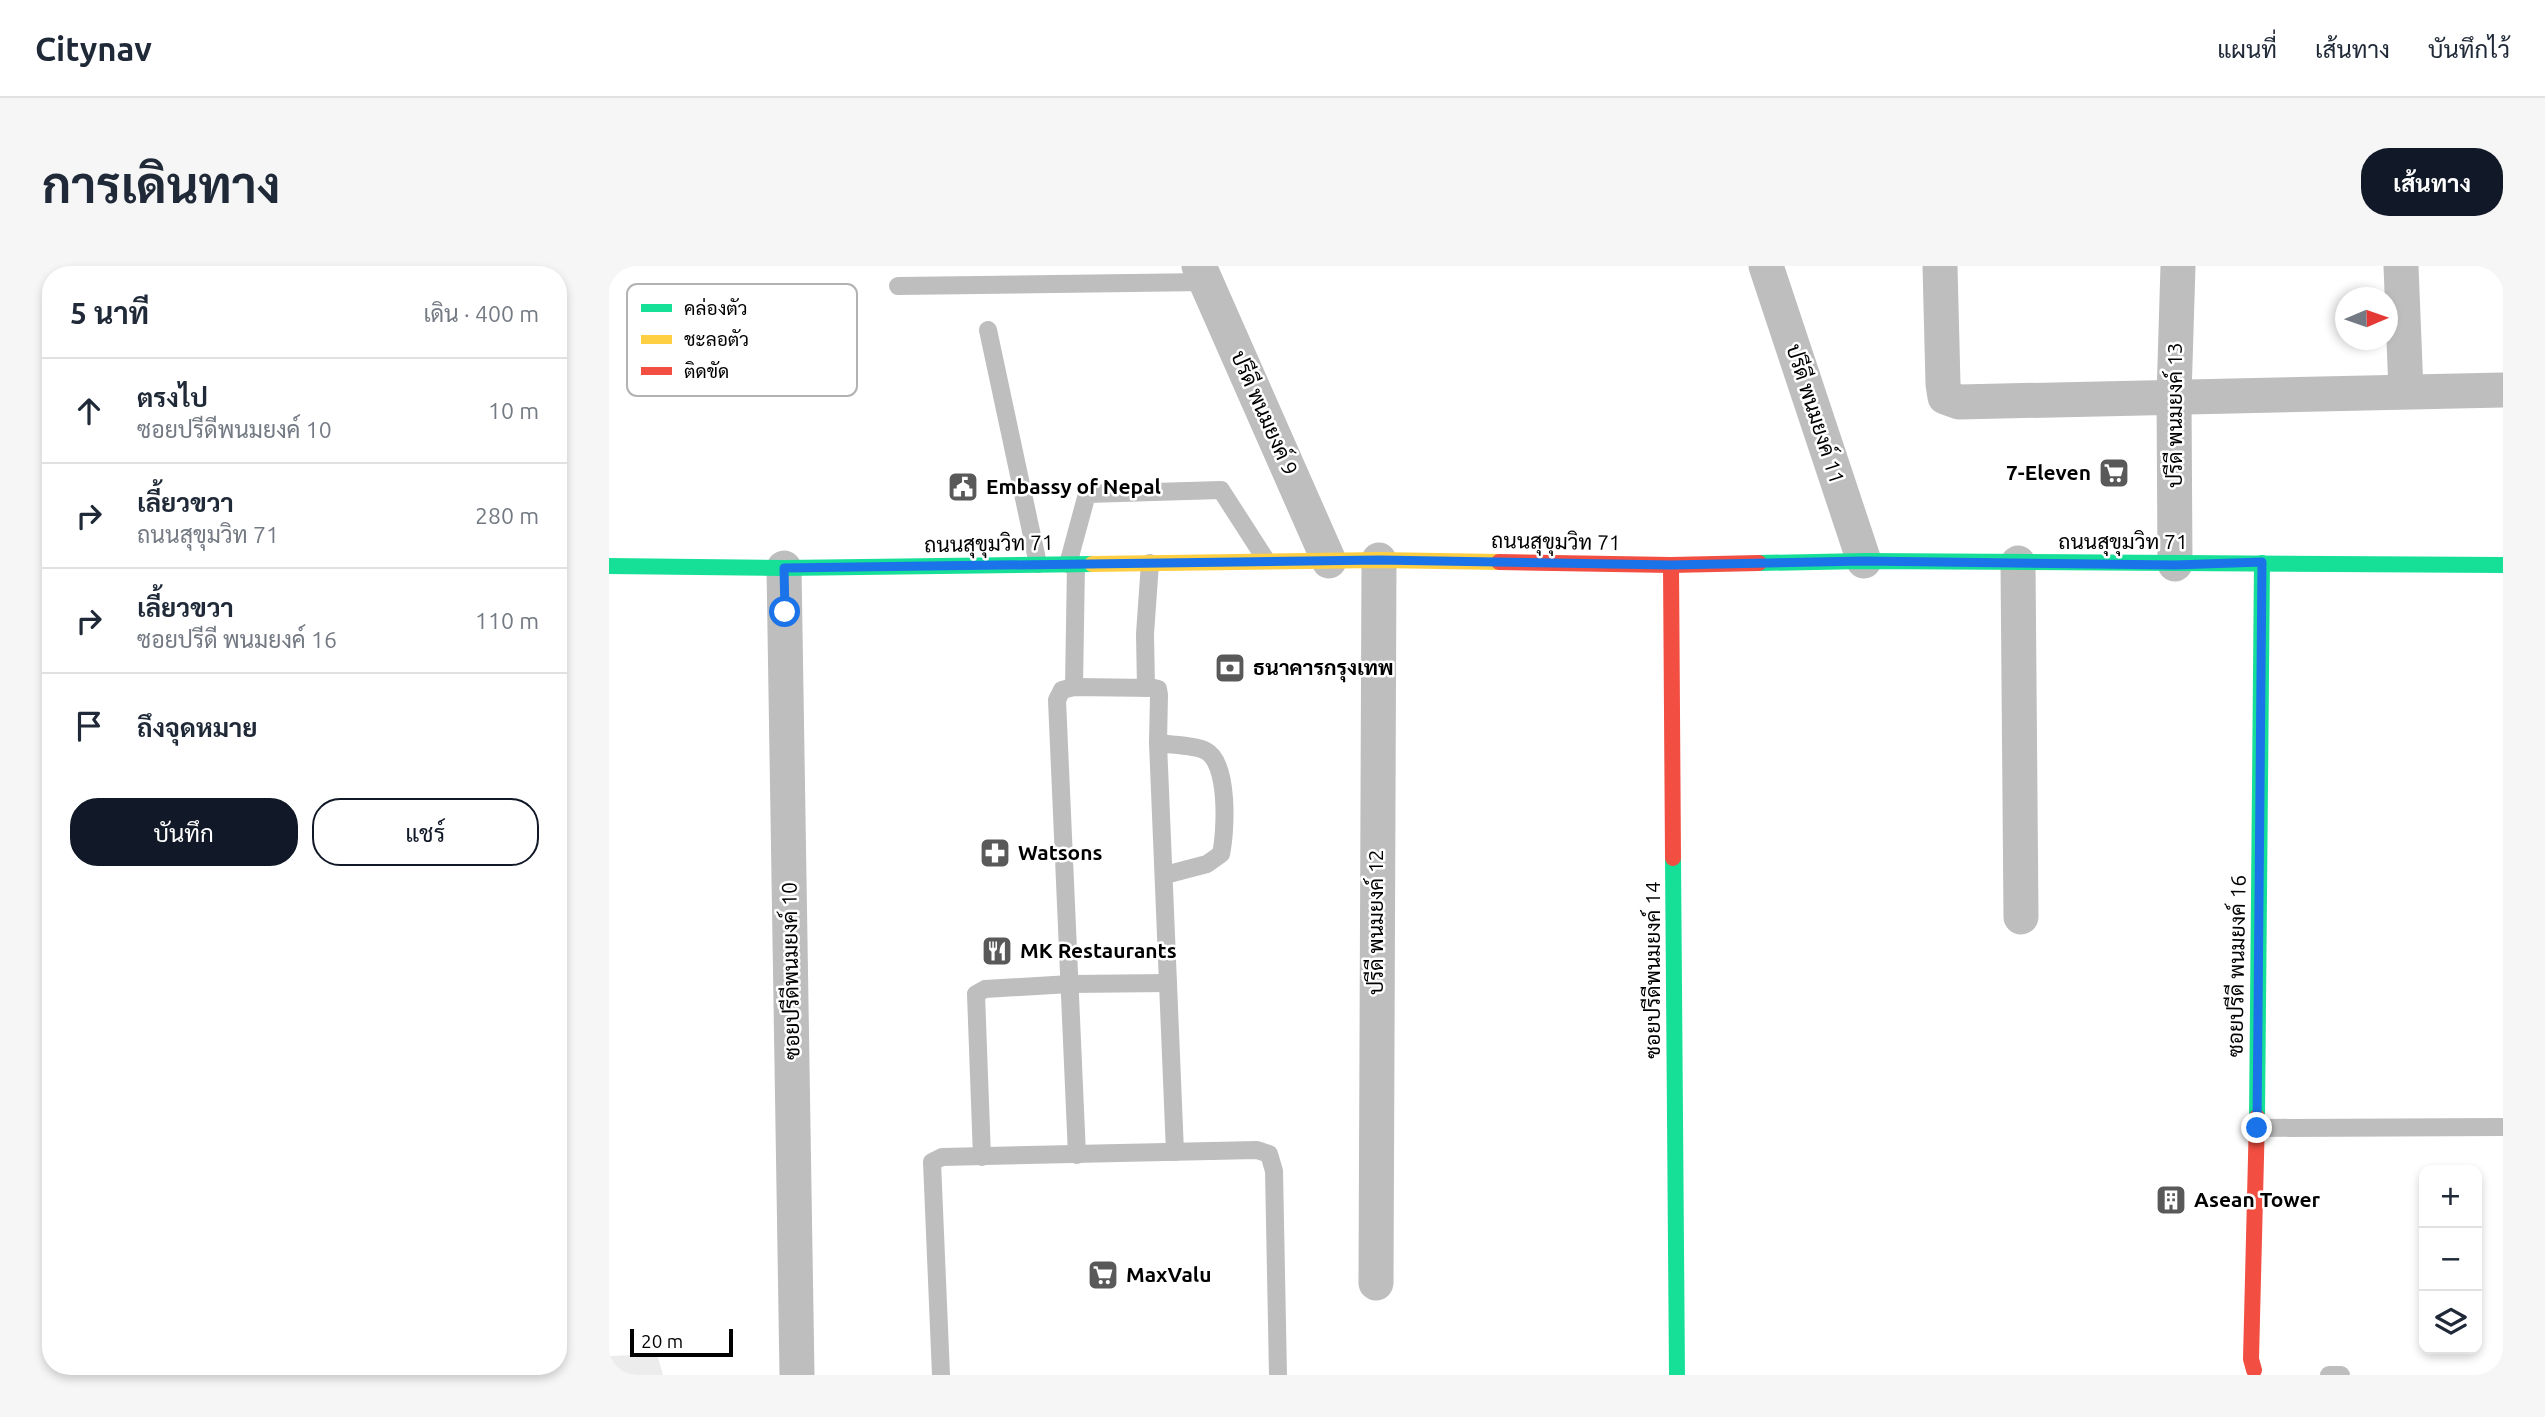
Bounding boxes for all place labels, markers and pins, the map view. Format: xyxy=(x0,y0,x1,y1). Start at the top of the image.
supermarket icon: 7-Eleven xyxy=(2097,456,2131,490)
place label: 7-Eleven xyxy=(2006,460,2091,484)
public building icon: Embassy of Nepal xyxy=(946,470,980,504)
place label: Embassy of Nepal xyxy=(986,474,1161,498)
bank icon: ธนาคารกรุงเทพ xyxy=(1213,651,1247,685)
place label: ธนาคารกรุงเทพ xyxy=(1253,655,1394,683)
pharmacy icon: Watsons xyxy=(978,836,1012,870)
place label: Watsons xyxy=(1018,840,1103,864)
restaurant icon: MK Restaurants xyxy=(980,934,1014,968)
place label: MK Restaurants xyxy=(1020,938,1177,962)
building icon: Asean Tower xyxy=(2154,1183,2188,1217)
place label: Asean Tower xyxy=(2194,1187,2321,1211)
supermarket icon: MaxValu xyxy=(1086,1258,1120,1292)
place label: MaxValu xyxy=(1126,1262,1212,1286)

